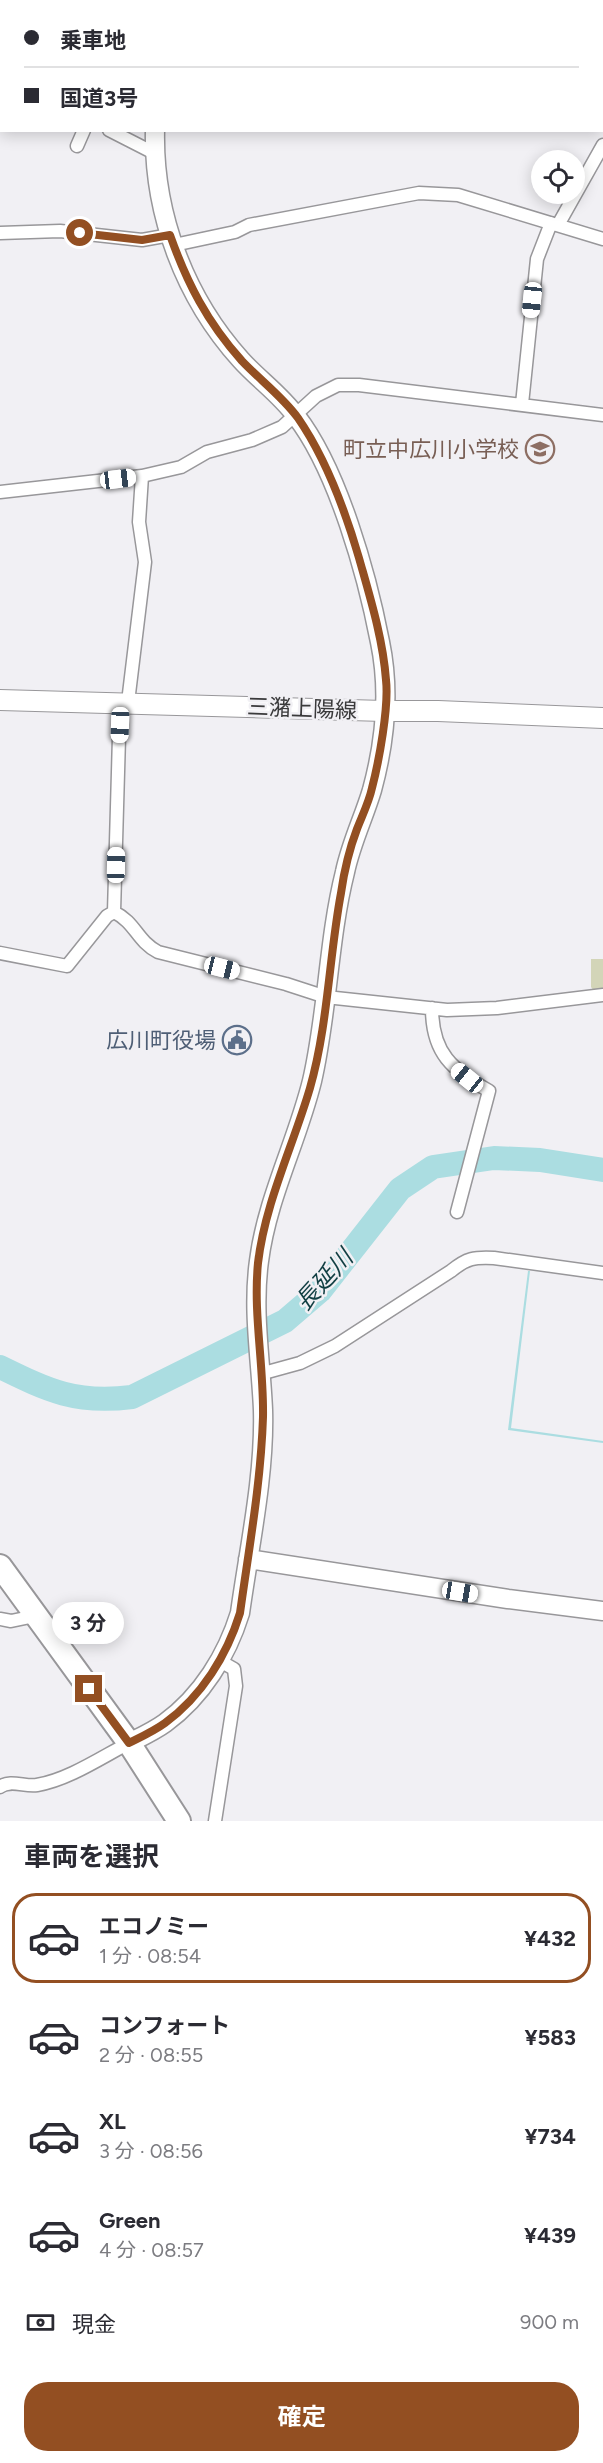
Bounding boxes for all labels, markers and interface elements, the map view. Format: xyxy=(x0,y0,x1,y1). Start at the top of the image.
text: 乗車地 xyxy=(60,27,126,54)
text: 国道3号 xyxy=(60,85,138,112)
map controls xyxy=(531,150,585,204)
button: locate xyxy=(531,150,585,204)
route start xyxy=(66,219,93,246)
car xyxy=(521,281,543,319)
school or university icon: 町立中広川小学校 xyxy=(524,433,556,465)
place label: 町立中広川小学校 xyxy=(343,436,519,463)
car xyxy=(99,468,137,490)
street label: 三潴上陽線 xyxy=(247,693,357,724)
car xyxy=(110,707,130,743)
car xyxy=(107,847,125,883)
car xyxy=(202,955,242,981)
public building icon: 広川町役場 xyxy=(221,1024,253,1056)
place label: 広川町役場 xyxy=(106,1027,216,1054)
car xyxy=(447,1060,487,1096)
water label: 長延川 xyxy=(289,1241,361,1316)
car xyxy=(441,1580,479,1604)
callout: 3 分 xyxy=(53,1602,125,1644)
text: 3 分 xyxy=(70,1611,106,1635)
route end xyxy=(75,1675,102,1702)
text: 車両を選択 xyxy=(24,1840,159,1873)
icon: car xyxy=(27,1911,81,1965)
text: エコノミー xyxy=(99,1913,209,1940)
text: ¥432 xyxy=(524,1925,576,1952)
text: 1 分 · 08:54 xyxy=(99,1944,201,1968)
icon: car xyxy=(27,2010,81,2064)
text: コンフォート xyxy=(99,2012,230,2039)
text: ¥583 xyxy=(524,2024,576,2051)
text: 2 分 · 08:55 xyxy=(99,2043,203,2067)
text: XL xyxy=(99,2108,126,2135)
icon: car xyxy=(27,2109,81,2163)
text: ¥734 xyxy=(524,2123,576,2150)
text: 3 分 · 08:56 xyxy=(99,2139,203,2163)
text: Green xyxy=(99,2207,161,2234)
icon: car xyxy=(27,2208,81,2262)
text: ¥439 xyxy=(524,2222,576,2249)
text: 4 分 · 08:57 xyxy=(99,2238,204,2262)
icon: cash xyxy=(24,2306,57,2339)
text: 900 m xyxy=(520,2310,579,2334)
text: 現金 xyxy=(72,2311,116,2338)
button: 確定 xyxy=(24,2382,579,2451)

